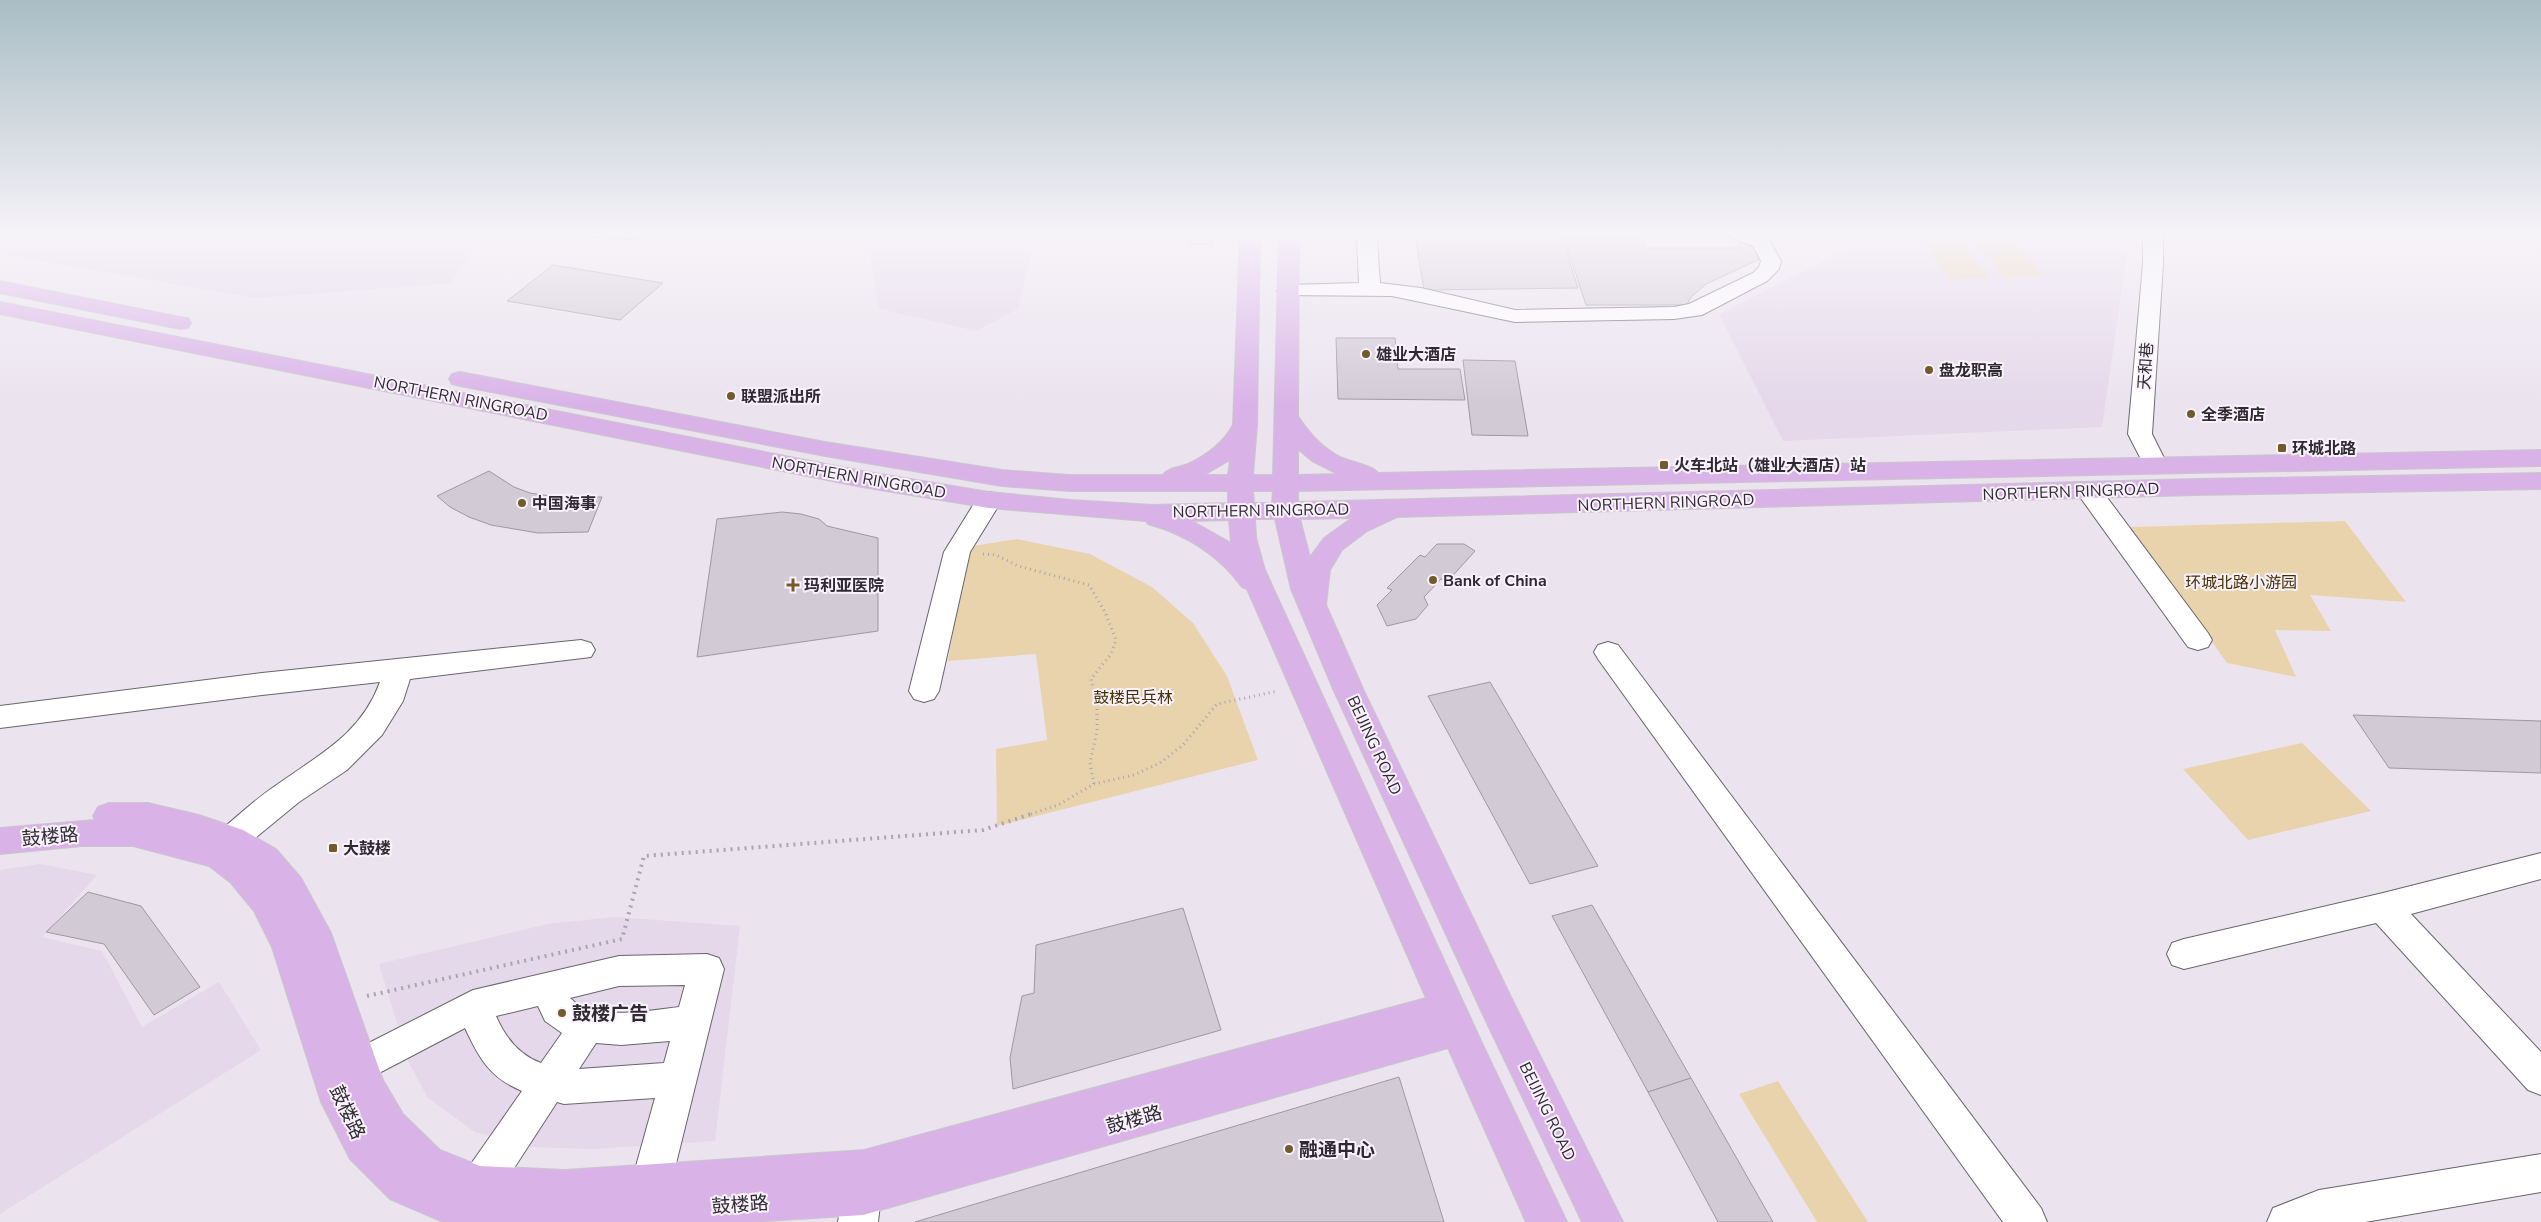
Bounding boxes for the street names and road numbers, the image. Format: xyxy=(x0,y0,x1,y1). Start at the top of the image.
street label: 天和巷 xyxy=(2133,341,2159,391)
street label: NORTHERN RINGROAD xyxy=(372,371,550,427)
street label: NORTHERN RINGROAD xyxy=(770,452,948,504)
street label: NORTHERN RINGROAD xyxy=(1982,478,2160,506)
street label: NORTHERN RINGROAD xyxy=(1577,489,1755,517)
street label: NORTHERN RINGROAD xyxy=(1172,498,1350,524)
street label: BEIJING ROAD xyxy=(1341,692,1407,799)
street label: 鼓楼路 xyxy=(21,822,80,852)
street label: BEIJING ROAD xyxy=(1514,1058,1581,1164)
street label: 鼓楼路 xyxy=(323,1081,371,1144)
street label: 鼓楼路 xyxy=(1103,1100,1165,1140)
street label: 鼓楼路 xyxy=(711,1190,769,1220)

